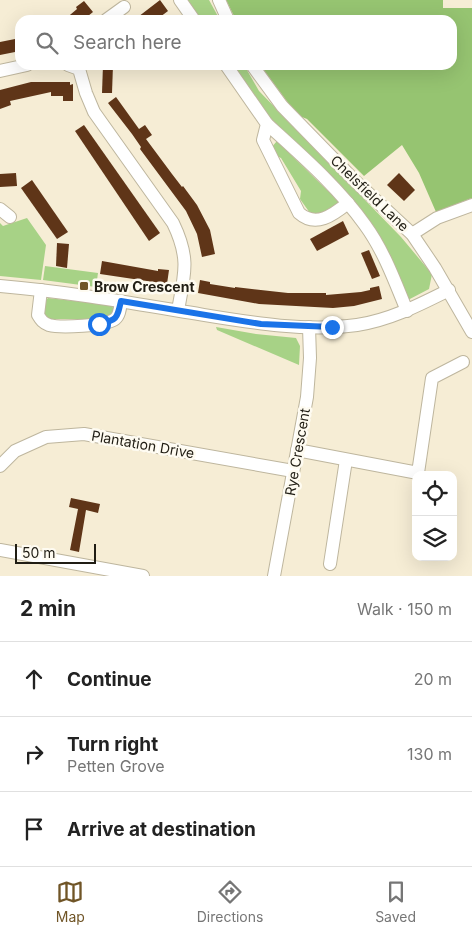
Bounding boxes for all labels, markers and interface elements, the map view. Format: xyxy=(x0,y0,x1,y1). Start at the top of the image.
search box xyxy=(15,15,457,70)
icon: search xyxy=(33,29,61,57)
text: Search here xyxy=(73,31,182,54)
street label: Chelsfield Lane xyxy=(327,151,413,235)
place label: Brow Crescent xyxy=(94,278,195,295)
marker: Brow Crescent xyxy=(78,280,90,292)
route start xyxy=(88,313,111,336)
route end xyxy=(321,316,344,339)
street label: Rye Crescent xyxy=(281,407,313,497)
street label: Plantation Drive xyxy=(90,427,196,461)
map controls xyxy=(412,471,457,561)
button: locate xyxy=(412,471,457,516)
button: layers xyxy=(412,516,457,561)
scale bar xyxy=(15,541,96,564)
text: 50 m xyxy=(22,544,56,561)
text: 2 min xyxy=(20,596,76,621)
text: Walk · 150 m xyxy=(357,599,452,619)
icon: ahead xyxy=(20,665,48,693)
text: Continue xyxy=(67,668,152,691)
text: 20 m xyxy=(414,669,452,689)
text: Turn right xyxy=(67,733,158,756)
icon: right xyxy=(20,740,48,768)
text: 130 m xyxy=(407,744,452,764)
text: Petten Grove xyxy=(67,756,165,776)
icon: arrive xyxy=(20,815,48,843)
text: Arrive at destination xyxy=(67,818,256,841)
tab: Map xyxy=(56,878,85,925)
tab: Directions xyxy=(197,878,263,925)
tab: Saved xyxy=(375,878,416,925)

